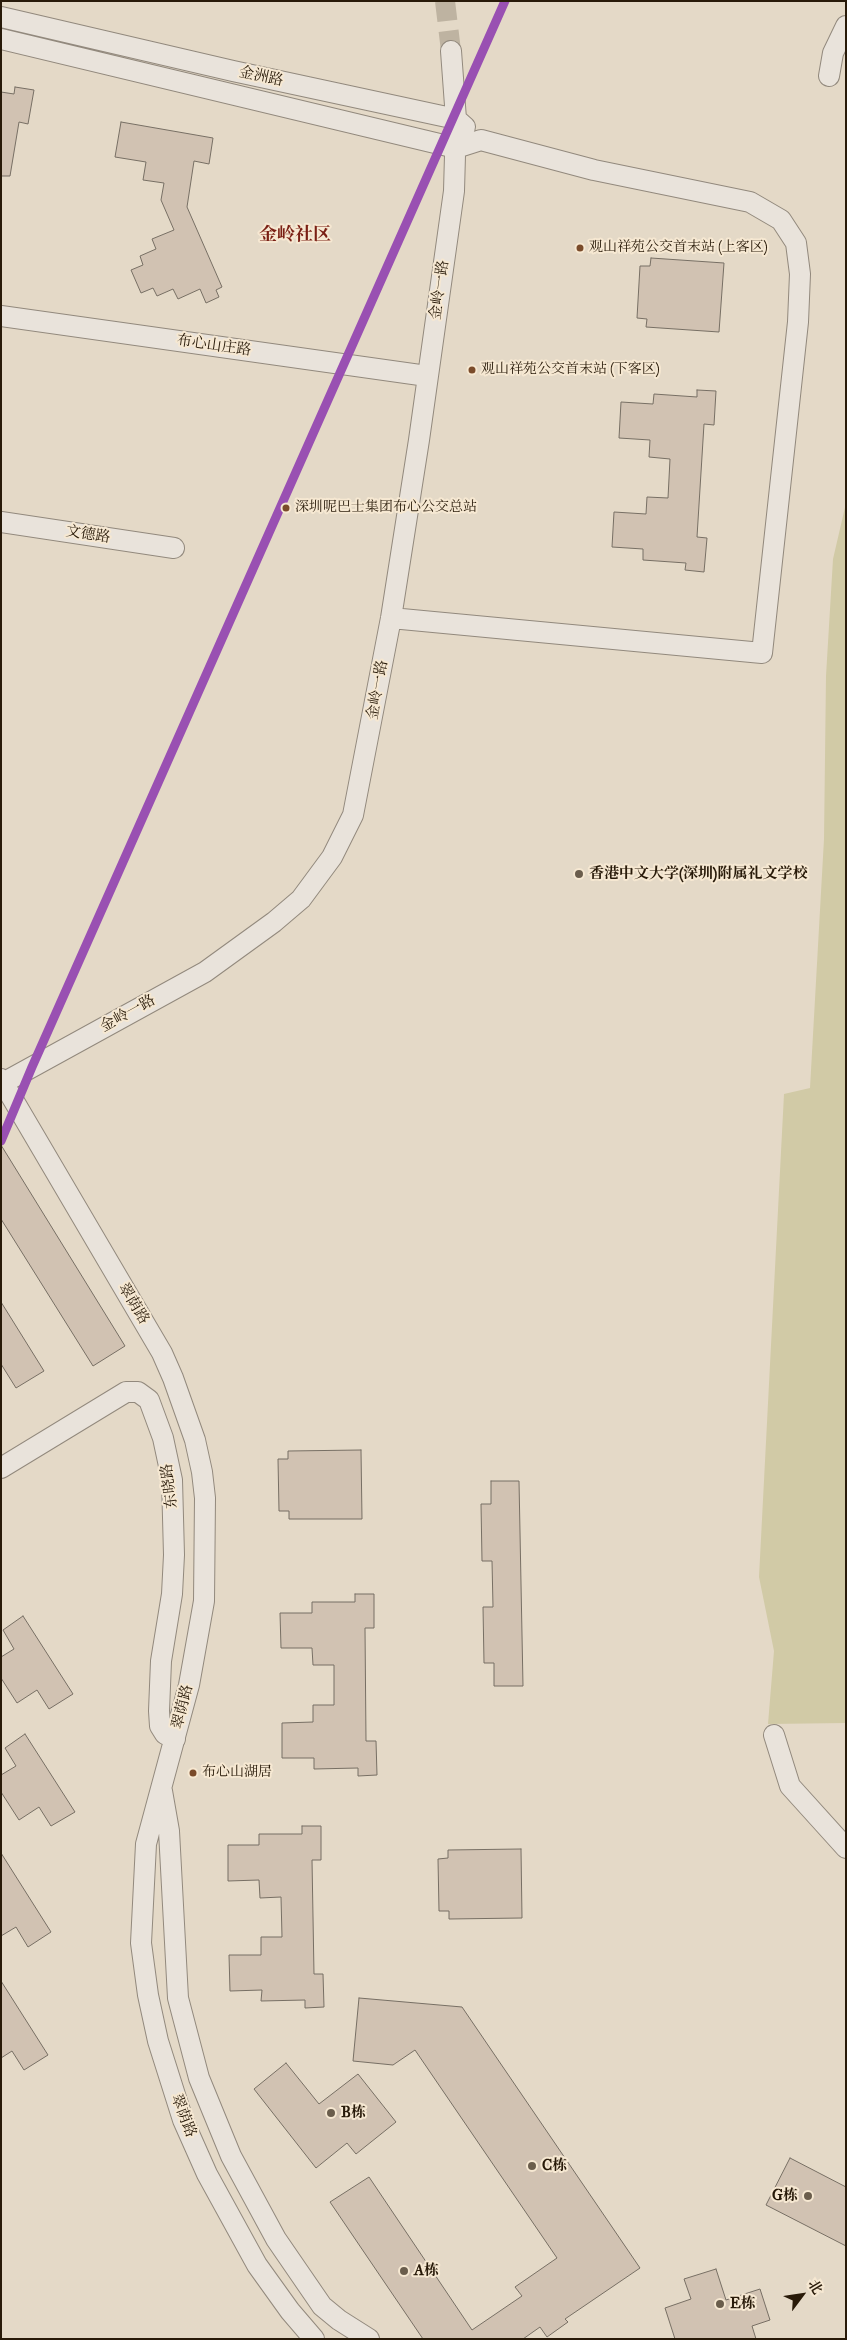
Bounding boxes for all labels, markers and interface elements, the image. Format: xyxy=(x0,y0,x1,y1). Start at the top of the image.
street label: 金洲路 xyxy=(237,64,285,90)
district label: 金岭社区 xyxy=(259,225,331,247)
place label: 观山祥苑公交首末站 (上客区) xyxy=(589,240,768,256)
marker: 观山祥苑公交首末站 (上客区) xyxy=(575,243,585,253)
street label: 金岭一路 xyxy=(427,259,453,321)
street label: 布心山庄路 xyxy=(176,332,252,360)
place label: 观山祥苑公交首末站 (下客区) xyxy=(481,362,660,378)
marker: 观山祥苑公交首末站 (下客区) xyxy=(467,365,477,375)
place label: 深圳呢巴士集团布心公交总站 xyxy=(295,500,477,516)
marker: 深圳呢巴士集团布心公交总站 xyxy=(281,503,291,513)
street label: 文德路 xyxy=(64,523,112,547)
street label: 金岭一路 xyxy=(364,659,392,721)
place label: 香港中文大学(深圳)附属礼文学校 xyxy=(589,865,807,883)
marker: 香港中文大学(深圳)附属礼文学校 xyxy=(573,868,585,880)
street label: 金岭一路 xyxy=(97,992,159,1036)
street label: 翠荫路 xyxy=(114,1280,152,1328)
street label: 东晓路 xyxy=(158,1463,182,1509)
street label: 翠荫路 xyxy=(169,1683,197,1731)
place label: 布心山湖居 xyxy=(202,1765,272,1781)
marker: 布心山湖居 xyxy=(188,1768,198,1778)
street label: 翠荫路 xyxy=(167,2092,199,2140)
place label: B栋 xyxy=(341,2104,366,2122)
marker: B栋 xyxy=(325,2107,337,2119)
place label: C栋 xyxy=(542,2157,567,2175)
marker: C栋 xyxy=(526,2160,538,2172)
place label: G栋 xyxy=(772,2187,798,2205)
marker: G栋 xyxy=(802,2190,814,2202)
place label: A栋 xyxy=(414,2262,439,2280)
marker: A栋 xyxy=(398,2265,410,2277)
north arrow xyxy=(777,2270,827,2320)
text: 北 xyxy=(804,2277,826,2297)
place label: E栋 xyxy=(730,2295,756,2313)
marker: E栋 xyxy=(714,2298,726,2310)

